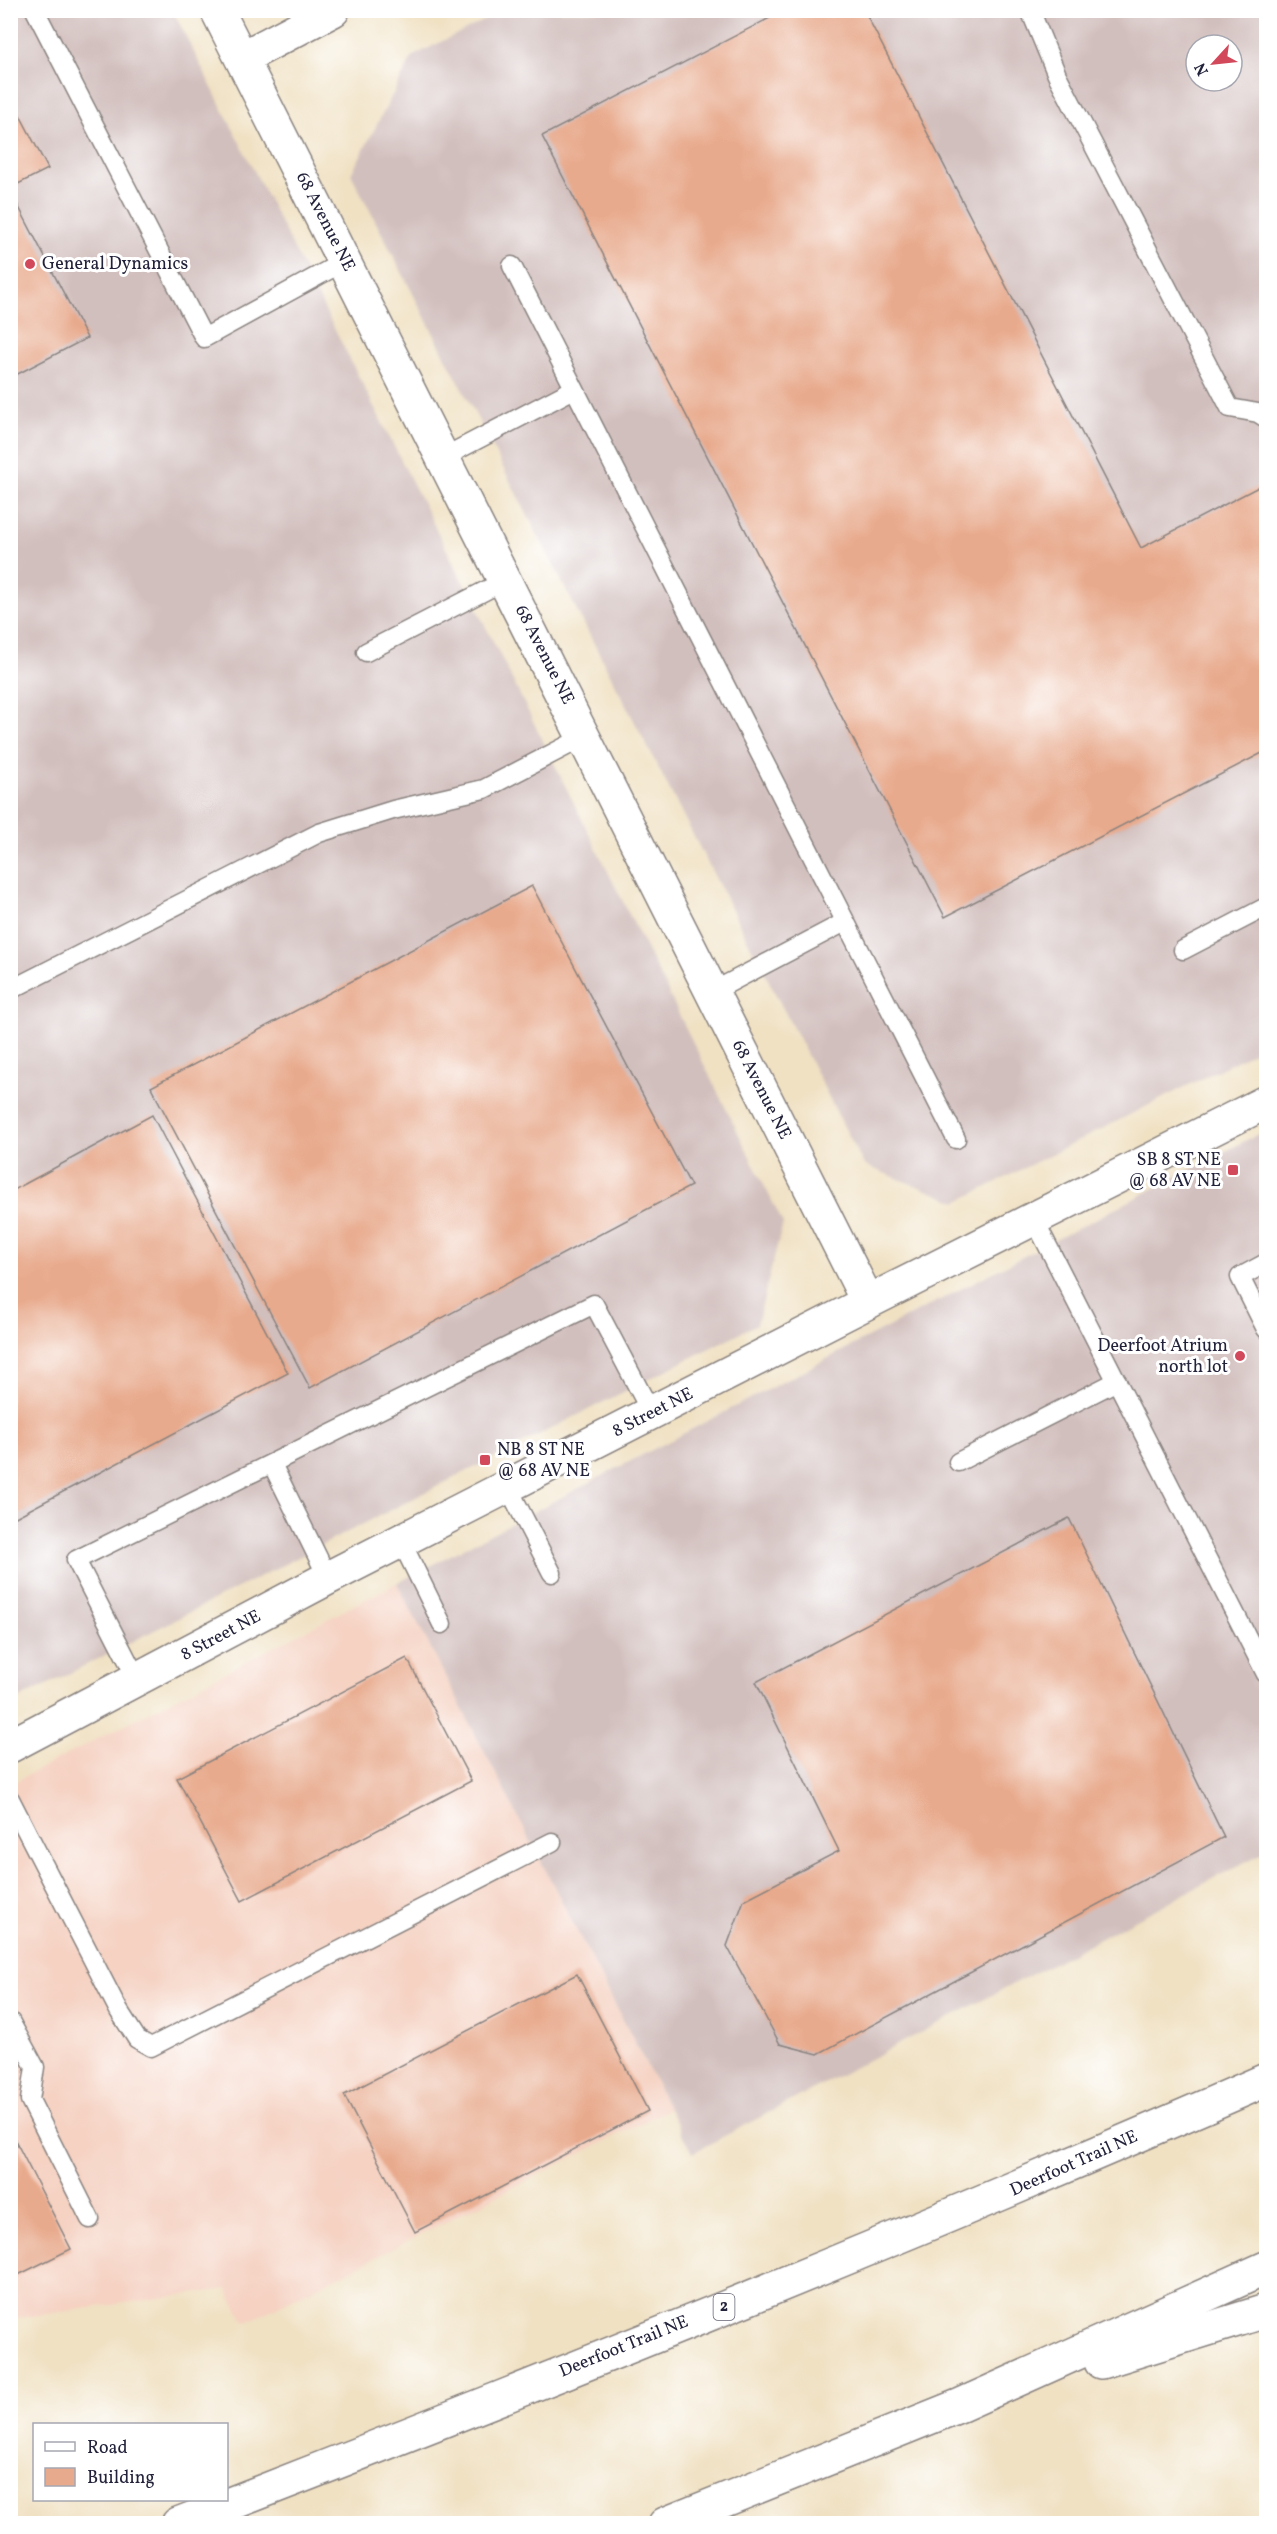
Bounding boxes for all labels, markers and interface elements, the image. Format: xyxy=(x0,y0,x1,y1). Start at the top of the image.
north arrow xyxy=(1184,33,1244,93)
text: N xyxy=(1190,58,1215,79)
street label: 68 Avenue NE xyxy=(289,168,361,276)
place label: General Dynamics xyxy=(42,252,188,277)
marker: General Dynamics xyxy=(23,257,37,271)
street label: 68 Avenue NE xyxy=(508,601,580,709)
street label: 68 Avenue NE xyxy=(725,1036,797,1144)
place label: SB 8 ST NE @ 68 AV NE xyxy=(1128,1148,1221,1194)
marker: SB 8 ST NE @ 68 AV NE xyxy=(1226,1163,1240,1177)
place label: Deerfoot Atrium north lot xyxy=(1097,1334,1228,1380)
marker: Deerfoot Atrium north lot xyxy=(1233,1349,1247,1363)
street label: 8 Street NE xyxy=(608,1382,698,1444)
place label: NB 8 ST NE @ 68 AV NE xyxy=(497,1438,590,1484)
marker: NB 8 ST NE @ 68 AV NE xyxy=(478,1453,492,1467)
street label: 8 Street NE xyxy=(176,1604,266,1668)
street label: Deerfoot Trail NE xyxy=(1006,2125,1142,2203)
road number: 2 xyxy=(714,2294,734,2320)
street label: Deerfoot Trail NE xyxy=(556,2310,693,2384)
legend xyxy=(33,2423,228,2501)
text: Road xyxy=(87,2436,128,2461)
text: Building xyxy=(87,2466,155,2491)

